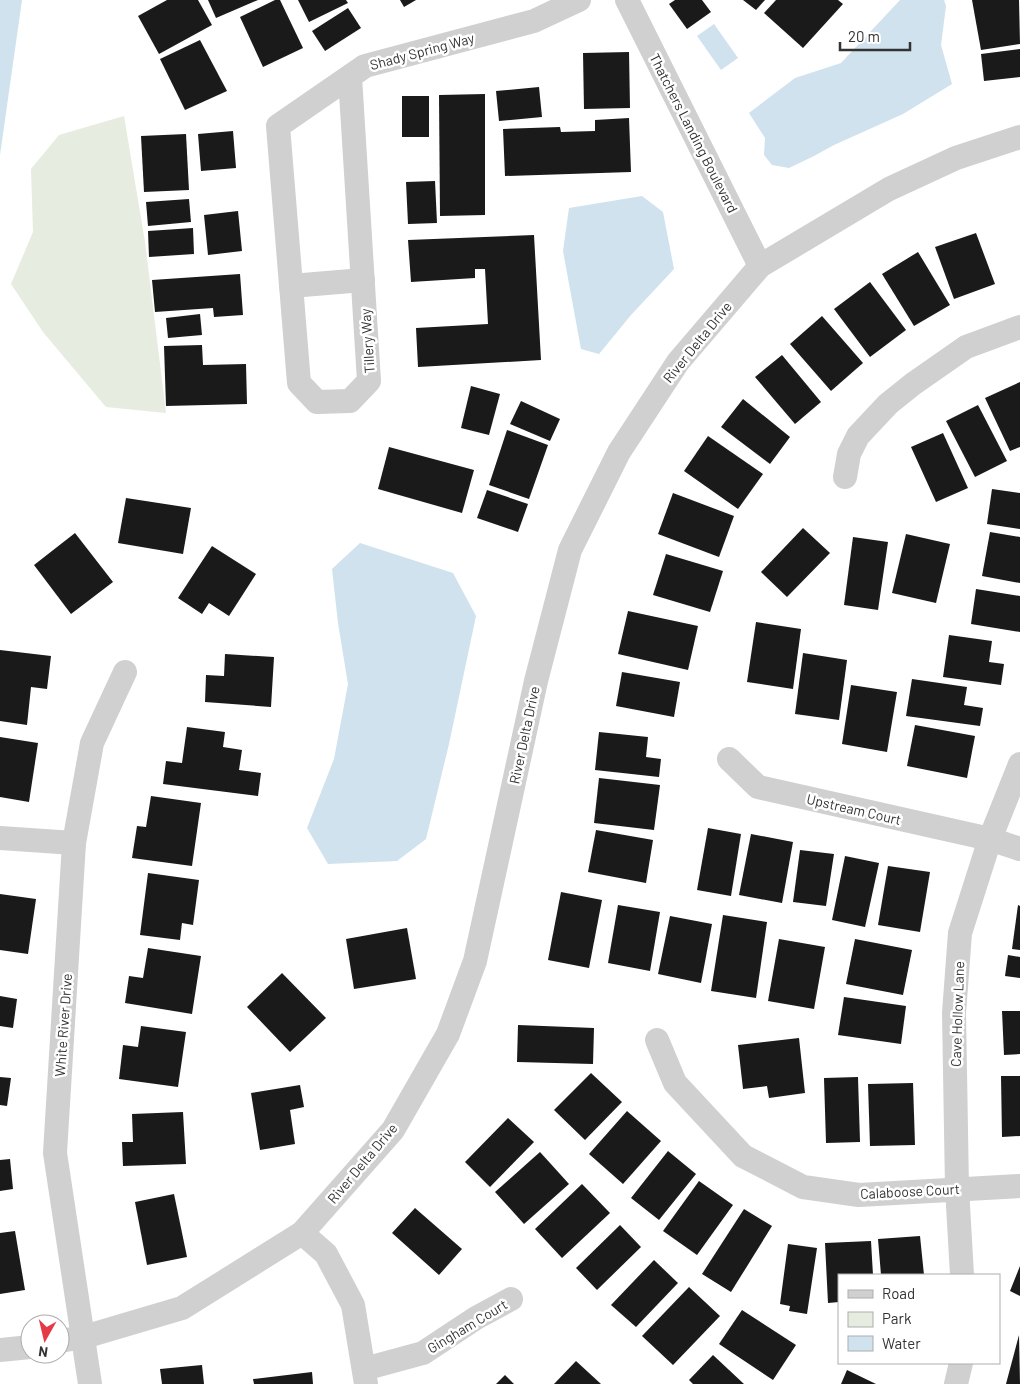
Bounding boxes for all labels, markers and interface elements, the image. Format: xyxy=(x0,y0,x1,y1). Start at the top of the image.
scale bar xyxy=(840,20,910,52)
text: 20 m xyxy=(848,27,880,45)
street label: Shady Spring Way xyxy=(368,29,477,73)
street label: Thatchers Landing Boulevard xyxy=(646,50,742,216)
street label: River Delta Drive xyxy=(659,298,735,386)
street label: Tillery Way xyxy=(356,307,378,374)
street label: River Delta Drive xyxy=(505,685,543,785)
street label: Upstream Court xyxy=(805,790,903,828)
street label: Cave Hollow Lane xyxy=(947,961,967,1067)
street label: White River Drive xyxy=(51,973,75,1077)
street label: River Delta Drive xyxy=(324,1119,400,1207)
street label: Calaboose Court xyxy=(860,1180,960,1202)
legend xyxy=(838,1274,1000,1364)
text: Road xyxy=(882,1284,915,1302)
street label: Gingham Court xyxy=(424,1295,510,1357)
text: Park xyxy=(882,1309,912,1327)
north arrow xyxy=(20,1314,70,1364)
text: Water xyxy=(882,1334,921,1352)
text: N xyxy=(37,1343,49,1361)

